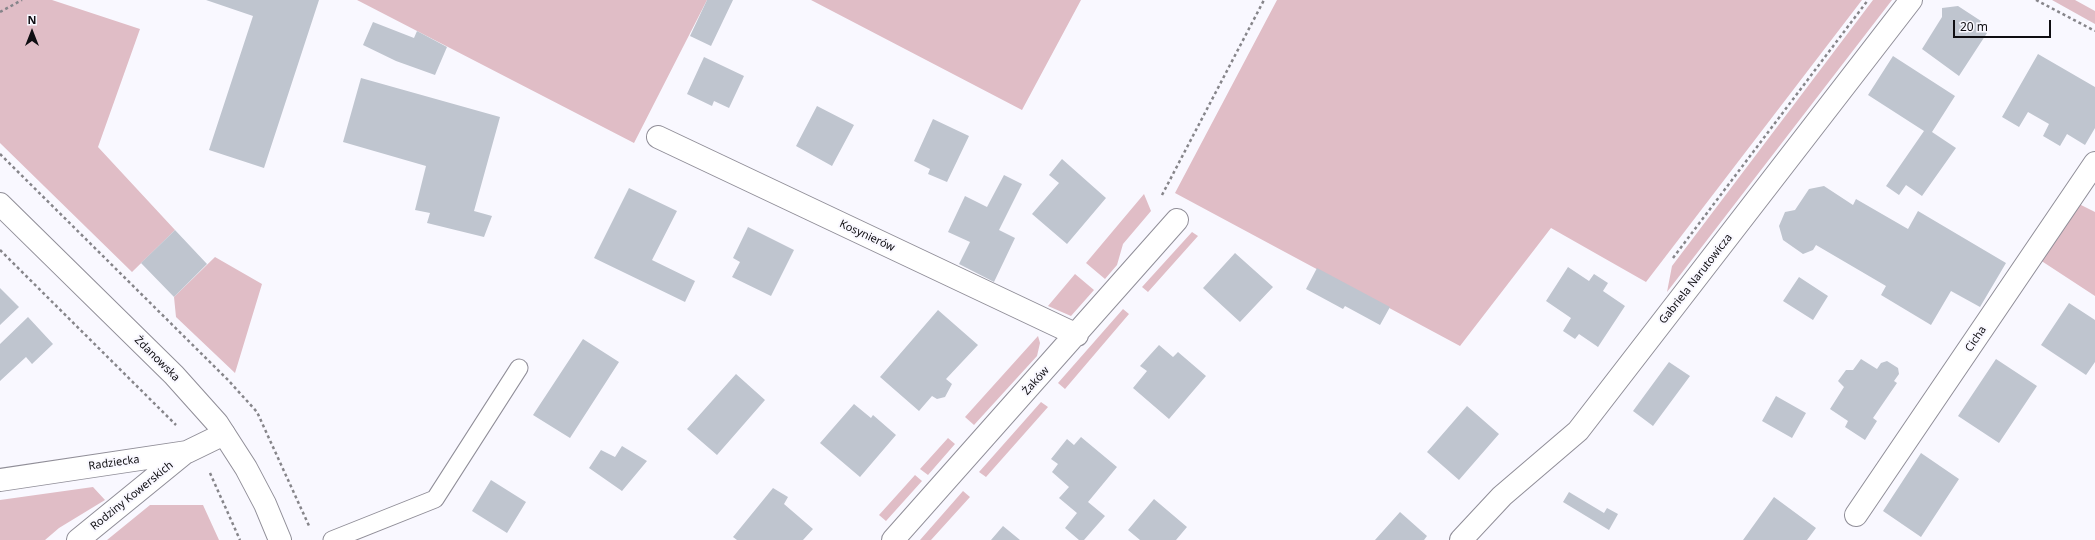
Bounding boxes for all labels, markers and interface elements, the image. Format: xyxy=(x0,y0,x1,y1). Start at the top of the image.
north arrow xyxy=(12,12,52,52)
text: N xyxy=(28,12,36,27)
scale bar xyxy=(1955,12,2053,38)
text: 20 m xyxy=(1960,18,1988,35)
street label: Kosynierów xyxy=(837,217,897,255)
street label: Gabriela Narutowicza xyxy=(1657,231,1735,327)
street label: Cicha xyxy=(1963,324,1989,354)
street label: Żdanowska xyxy=(132,334,182,384)
street label: Żaków xyxy=(1020,364,1052,398)
street label: Radziecka xyxy=(88,453,140,473)
street label: Rodziny Kowerskich xyxy=(88,459,176,533)

